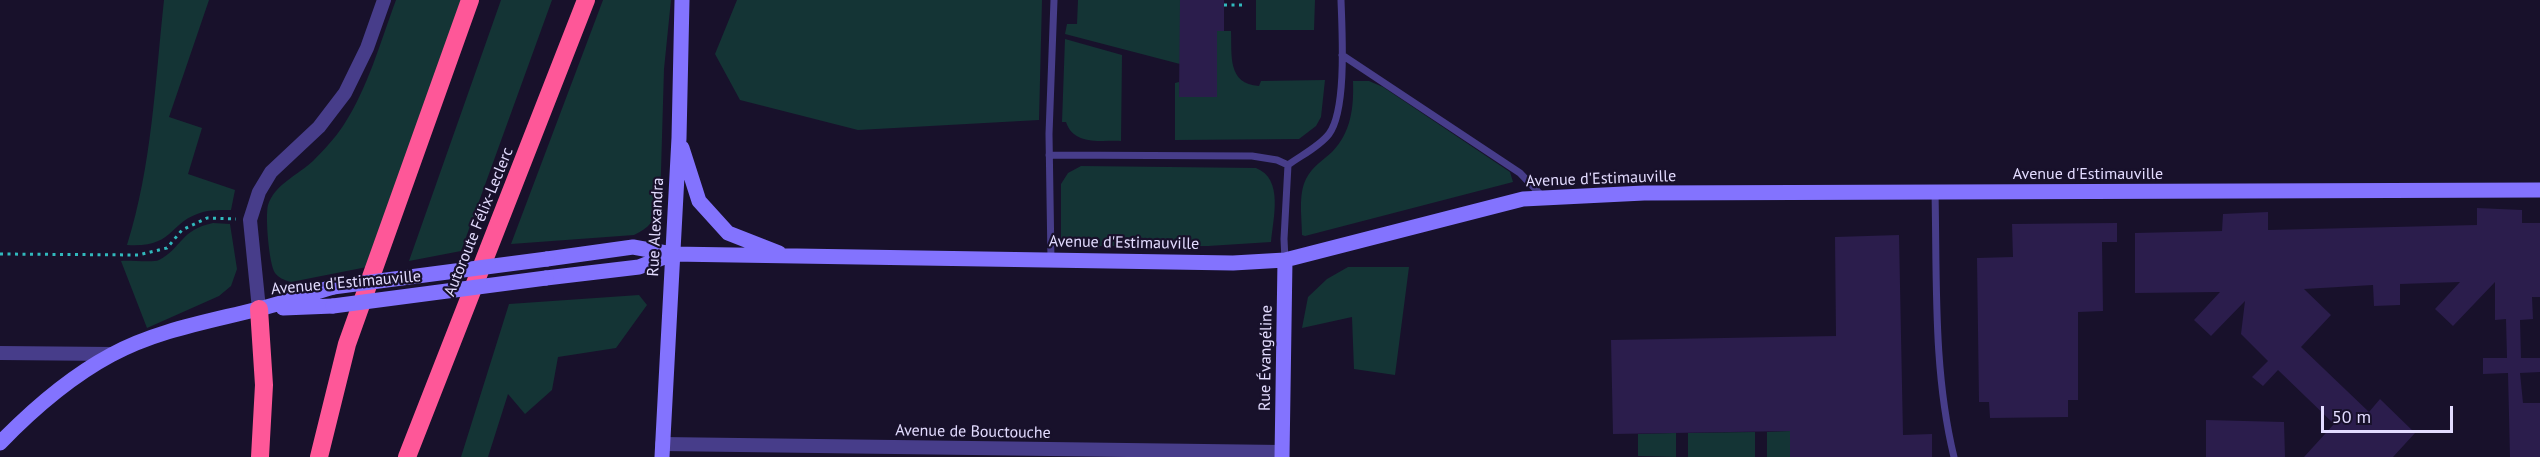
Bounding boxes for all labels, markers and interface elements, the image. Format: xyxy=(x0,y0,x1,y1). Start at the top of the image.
street label: Autoroute Félix-Leclerc xyxy=(440,145,518,299)
street label: Avenue d'Estimauville xyxy=(2013,164,2163,184)
street label: Avenue d'Estimauville xyxy=(1526,167,1676,191)
street label: Rue Alexandra xyxy=(644,177,668,277)
street label: Avenue d'Estimauville xyxy=(1049,232,1199,254)
street label: Avenue d'Estimauville xyxy=(270,267,422,299)
street label: Rue Évangéline xyxy=(1255,305,1277,411)
scale bar xyxy=(2324,394,2456,432)
text: 50 m xyxy=(2332,405,2371,428)
street label: Avenue de Bouctouche xyxy=(895,421,1051,443)

